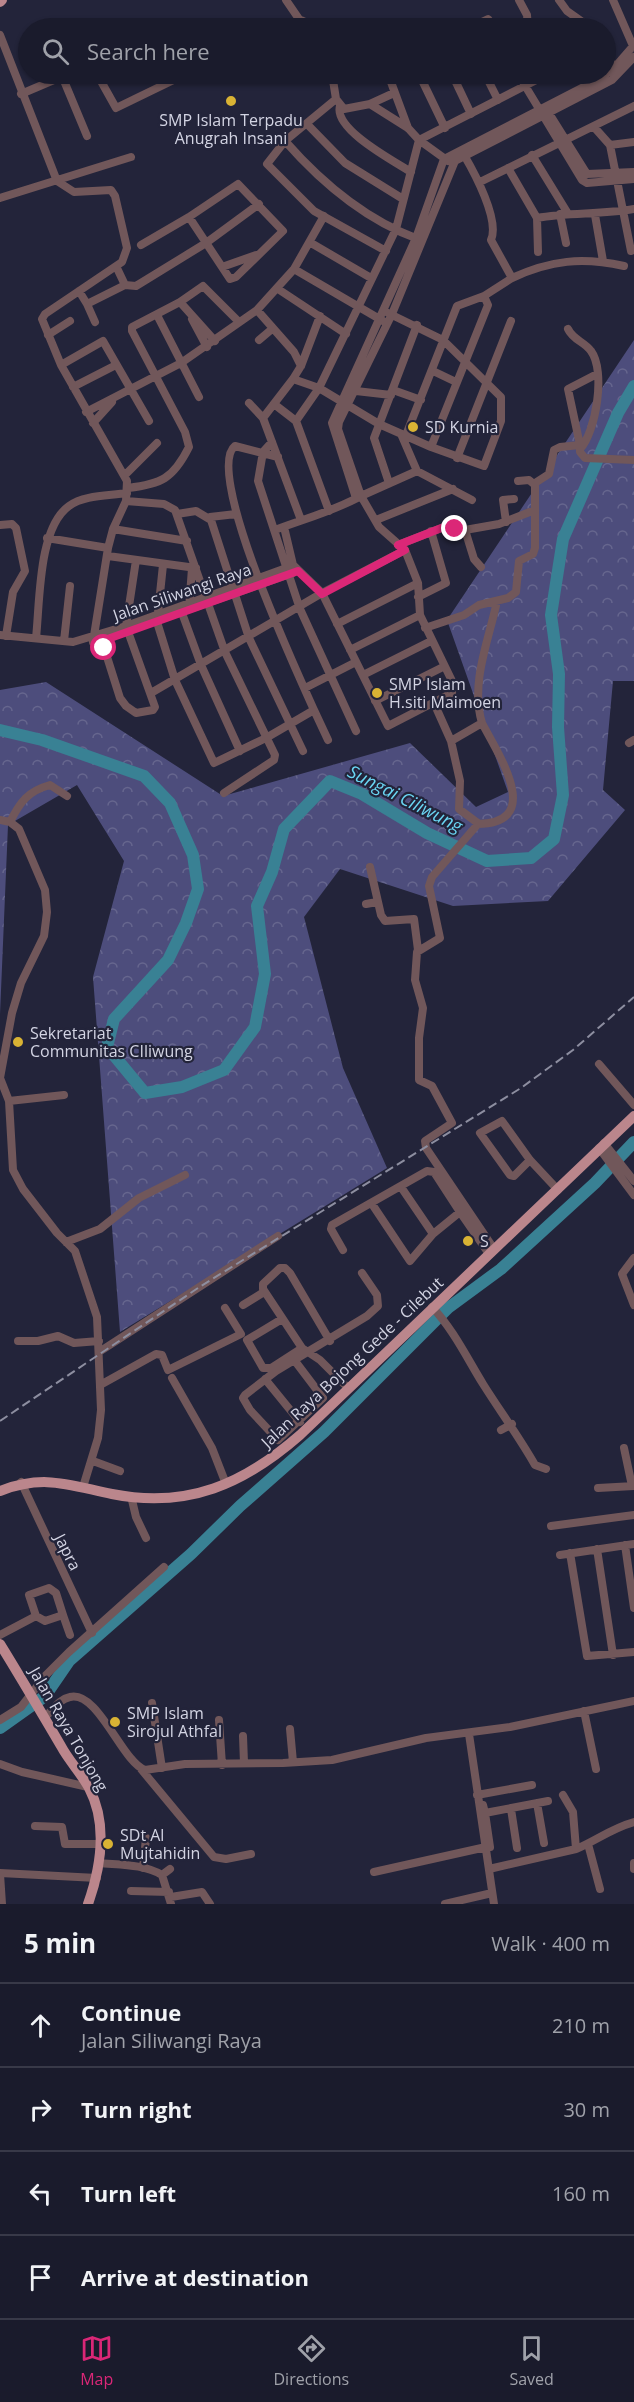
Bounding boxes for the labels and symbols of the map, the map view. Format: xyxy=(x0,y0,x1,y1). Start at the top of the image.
marker: SMP Islam Terpadu Anugrah Insani xyxy=(224,94,238,108)
place label: SMP Islam Terpadu Anugrah Insani xyxy=(159,109,303,149)
place label: SD Kurnia xyxy=(425,416,498,438)
marker: SD Kurnia xyxy=(406,420,420,434)
route end xyxy=(441,515,467,541)
street label: Jalan Siliwangi Raya xyxy=(108,558,254,627)
route start xyxy=(90,634,116,660)
place label: SMP Islam H.siti Maimoen xyxy=(389,673,501,713)
marker: SMP Islam H.siti Maimoen xyxy=(370,686,384,700)
water label: Sungai Ciliwung xyxy=(344,759,467,838)
place label: Sekretariat Communitas CIliwung xyxy=(30,1022,193,1062)
marker: Sekretariat Communitas CIliwung xyxy=(11,1035,25,1049)
place label: S xyxy=(480,1230,489,1252)
marker: S xyxy=(461,1234,475,1248)
street label: Jalan Raya Bojong Gede - Cilebut xyxy=(255,1271,448,1454)
street label: Japra xyxy=(49,1528,87,1574)
street label: Jalan Raya Tonjong xyxy=(23,1661,114,1796)
place label: SMP Islam Sirojul Athfal xyxy=(127,1702,222,1742)
marker: SMP Islam Sirojul Athfal xyxy=(108,1715,122,1729)
place label: SDt Al Mujtahidin xyxy=(120,1824,200,1864)
marker: SDt Al Mujtahidin xyxy=(101,1837,115,1851)

